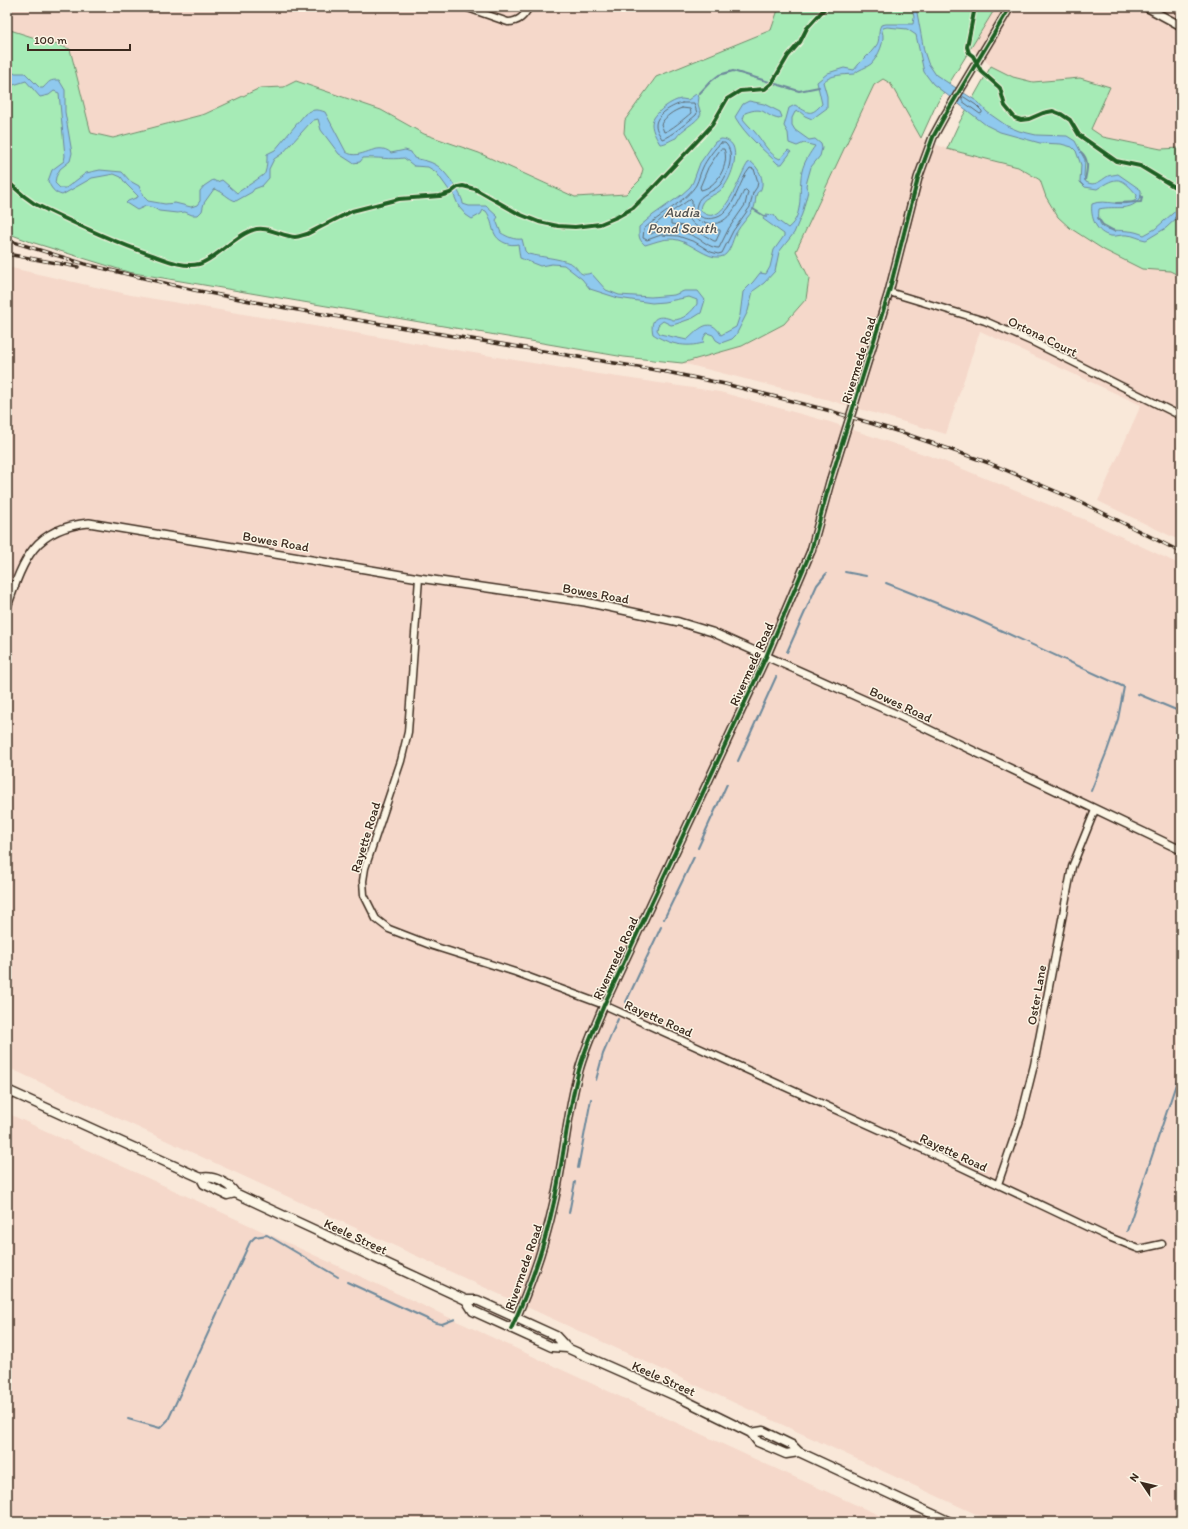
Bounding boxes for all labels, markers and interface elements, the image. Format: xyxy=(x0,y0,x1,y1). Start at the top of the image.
scale bar xyxy=(28,26,130,52)
text: 100 m xyxy=(34,33,67,47)
water label: Audia Pond South xyxy=(648,204,717,237)
street label: Ortona Court xyxy=(1006,313,1080,360)
street label: Rivermede Road xyxy=(838,315,879,405)
street label: Bowes Road xyxy=(241,528,310,555)
street label: Bowes Road xyxy=(561,580,630,607)
street label: Rivermede Road xyxy=(726,620,777,708)
street label: Bowes Road xyxy=(867,683,934,725)
street label: Rayette Road xyxy=(348,800,383,874)
street label: Rivermede Road xyxy=(590,914,641,1002)
street label: Oster Lane xyxy=(1024,964,1049,1026)
street label: Rayette Road xyxy=(622,997,695,1040)
street label: Rayette Road xyxy=(917,1130,990,1175)
street label: Keele Street xyxy=(322,1215,390,1258)
street label: Rivermede Road xyxy=(502,1222,545,1312)
street label: Keele Street xyxy=(630,1358,698,1399)
north arrow xyxy=(1122,1463,1162,1503)
text: N xyxy=(1127,1471,1142,1484)

